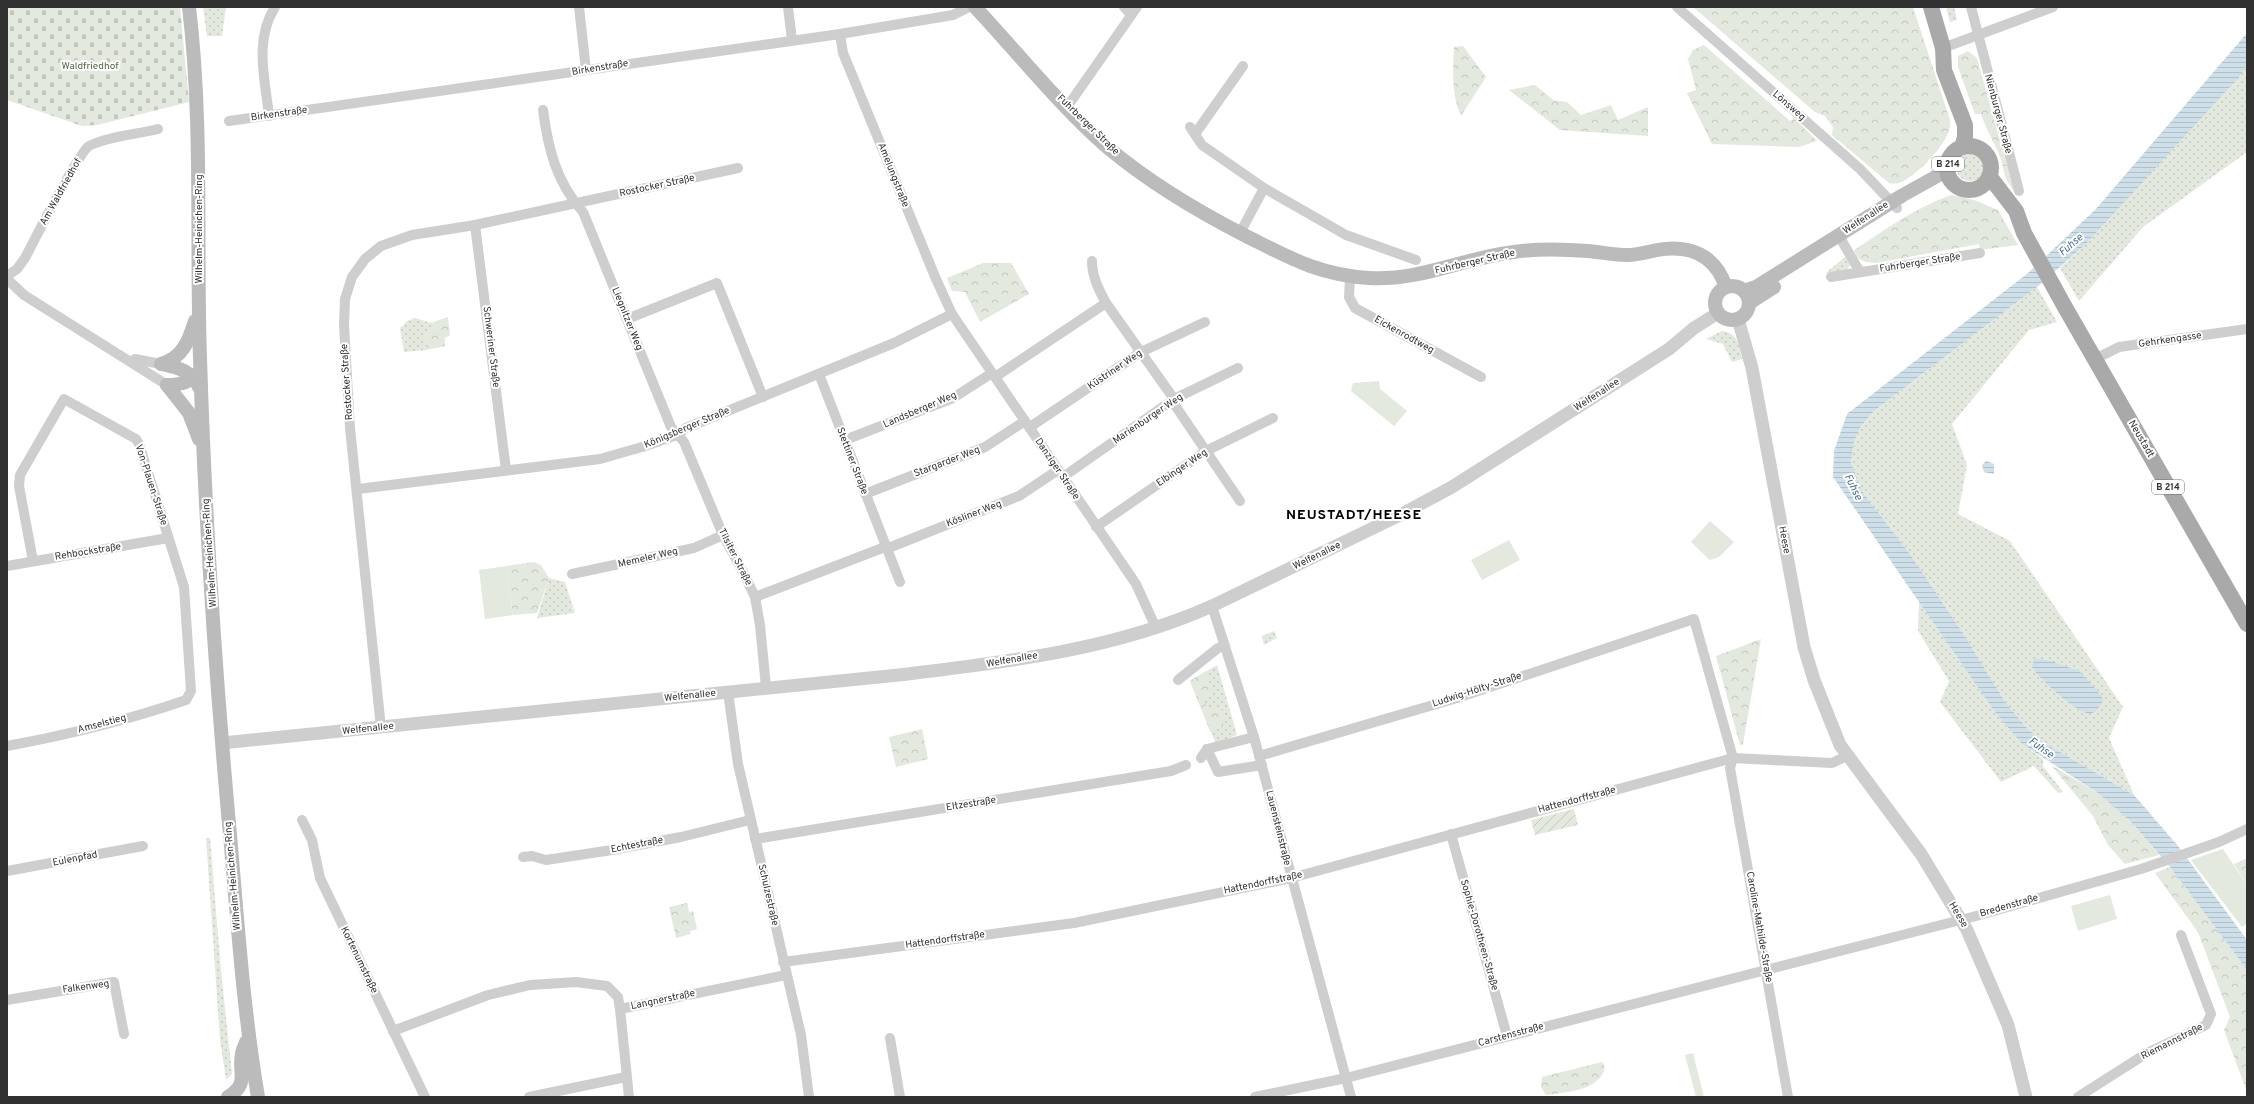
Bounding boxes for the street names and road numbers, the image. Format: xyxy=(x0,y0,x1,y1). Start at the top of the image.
street label: Birkenstraße xyxy=(571,57,629,79)
street label: Nienburger Straße xyxy=(1981,73,2015,155)
street label: Lönsweg xyxy=(1770,88,1808,124)
street label: Fuhrberger Straße xyxy=(1054,92,1122,158)
street label: Birkenstraße xyxy=(250,104,308,124)
street label: Amelungstraße xyxy=(874,141,912,209)
street label: Am Waldfriedhof xyxy=(37,156,85,228)
road number: B 214 xyxy=(1932,157,1964,171)
street label: Rostocker Straße xyxy=(618,172,696,200)
street label: Wilhelm-Heinichen-Ring xyxy=(193,174,206,284)
street label: Welfenallee xyxy=(1841,198,1891,238)
street label: Fuhrberger Straße xyxy=(1434,246,1516,278)
street label: Fuhrberger Straße xyxy=(1879,250,1961,276)
street label: Liegnitzer Weg xyxy=(608,285,646,353)
street label: Schweriner Straße xyxy=(480,306,502,388)
street label: Eickenrodtweg xyxy=(1372,313,1436,357)
street label: Gehrkengasse xyxy=(2138,329,2202,351)
street label: Rostocker Straße xyxy=(338,343,356,421)
street label: Küstriner Weg xyxy=(1085,347,1145,393)
street label: Welfenallee xyxy=(1572,375,1622,415)
street label: Landsberger Weg xyxy=(881,389,959,431)
street label: Marienburger Weg xyxy=(1110,391,1186,447)
street label: Königsberger Straße xyxy=(642,404,732,452)
street label: Neustadt xyxy=(2125,418,2157,460)
street label: Stettiner Straße xyxy=(833,425,871,497)
street label: Danziger Straße xyxy=(1032,436,1082,502)
street label: Von-Plauen-Straße xyxy=(132,443,170,527)
street label: Stargarder Weg xyxy=(912,443,982,481)
street label: Elbinger Weg xyxy=(1154,446,1210,490)
road number: B 214 xyxy=(2152,480,2184,494)
street label: Kösliner Weg xyxy=(944,497,1004,531)
street label: Wilhelm-Heinichen-Ring xyxy=(200,498,220,608)
street label: Heese xyxy=(1775,525,1793,555)
street label: Tilsiter Straße xyxy=(715,526,755,588)
street label: Welfenallee xyxy=(1291,539,1343,573)
street label: Rehbockstraße xyxy=(54,540,122,564)
street label: Memeler Weg xyxy=(617,545,679,571)
street label: Welfenallee xyxy=(985,649,1039,671)
street label: Ludwig-Hölty-Straße xyxy=(1431,669,1523,711)
street label: Welfenallee xyxy=(664,687,716,705)
street label: Amselstieg xyxy=(76,711,128,737)
street label: Welfenallee xyxy=(342,720,394,738)
street label: Hattendorffstraße xyxy=(1537,783,1617,817)
street label: Lauensteinstraße xyxy=(1262,789,1294,867)
street label: Eltzestraße xyxy=(945,794,997,814)
street label: Wilhelm-Heinichen-Ring xyxy=(222,821,244,931)
street label: Echtestraße xyxy=(610,834,664,856)
street label: Eulenpfad xyxy=(51,848,99,870)
street label: Schulzestraße xyxy=(755,863,781,927)
street label: Hattendorffstraße xyxy=(1223,868,1303,898)
street label: Caroline-Mathilde-Straße xyxy=(1743,870,1775,984)
street label: Sophie-Dorotheen-Straße xyxy=(1457,878,1501,992)
street label: Bredenstraße xyxy=(1978,891,2040,921)
street label: Heese xyxy=(1945,900,1971,930)
street label: Kortenumstraße xyxy=(337,924,381,996)
street label: Hattendorffstraße xyxy=(904,928,986,952)
street label: Falkenweg xyxy=(62,977,110,997)
street label: Langnerstraße xyxy=(630,987,696,1013)
street label: Carstensstraße xyxy=(1477,1020,1545,1050)
street label: Riemannstraße xyxy=(2139,1021,2205,1063)

